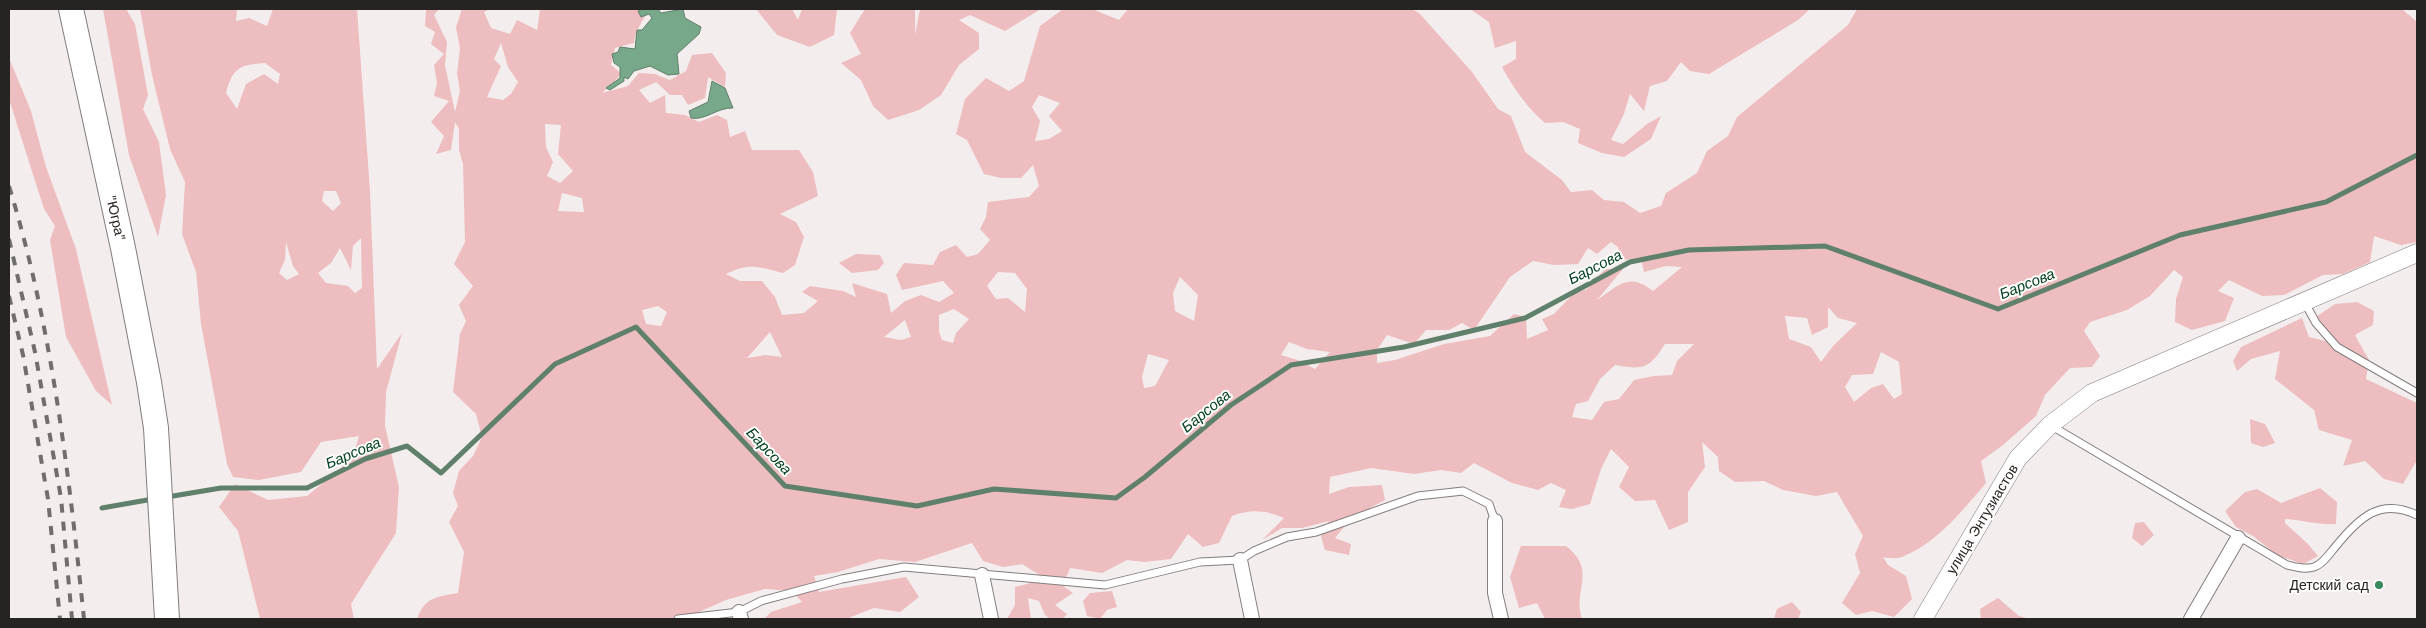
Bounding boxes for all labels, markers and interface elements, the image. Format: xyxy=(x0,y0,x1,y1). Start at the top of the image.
street label: "Югра" xyxy=(103,194,129,242)
water label: Барсова xyxy=(1565,246,1625,288)
water label: Барсова xyxy=(1997,265,2057,303)
water label: Барсова xyxy=(1178,386,1234,436)
water label: Барсова xyxy=(743,424,795,478)
water label: Барсова xyxy=(323,433,383,473)
street label: улица Энтузиастов xyxy=(1943,461,2021,577)
place label: Детский сад xyxy=(2289,577,2369,593)
marker: Детский сад xyxy=(2373,579,2385,591)

